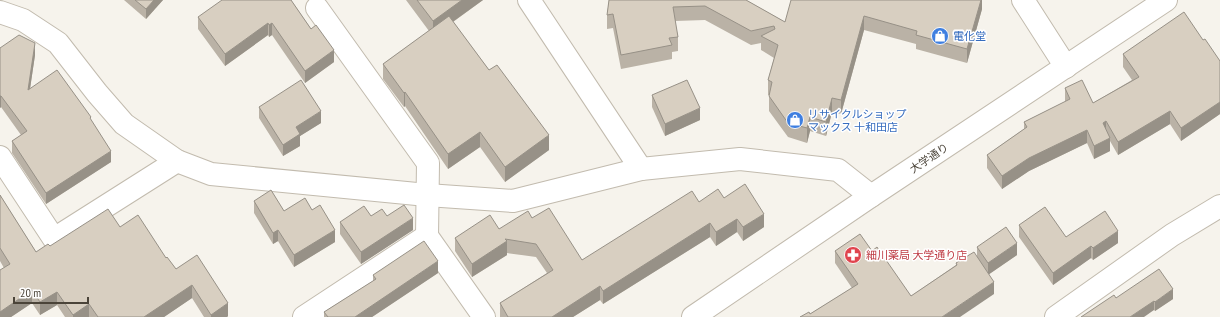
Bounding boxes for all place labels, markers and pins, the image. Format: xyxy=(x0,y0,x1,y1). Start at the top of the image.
shop icon: 電化堂 xyxy=(930,26,950,46)
place label: 電化堂 xyxy=(953,29,986,43)
place label: リサイクルショップ マックス 十和田店 xyxy=(808,107,906,134)
shop icon: リサイクルショップ マックス 十和田店 xyxy=(785,110,805,130)
pharmacy icon: 細川薬局 大学通り店 xyxy=(843,245,863,265)
place label: 細川薬局 大学通り店 xyxy=(866,248,967,262)

